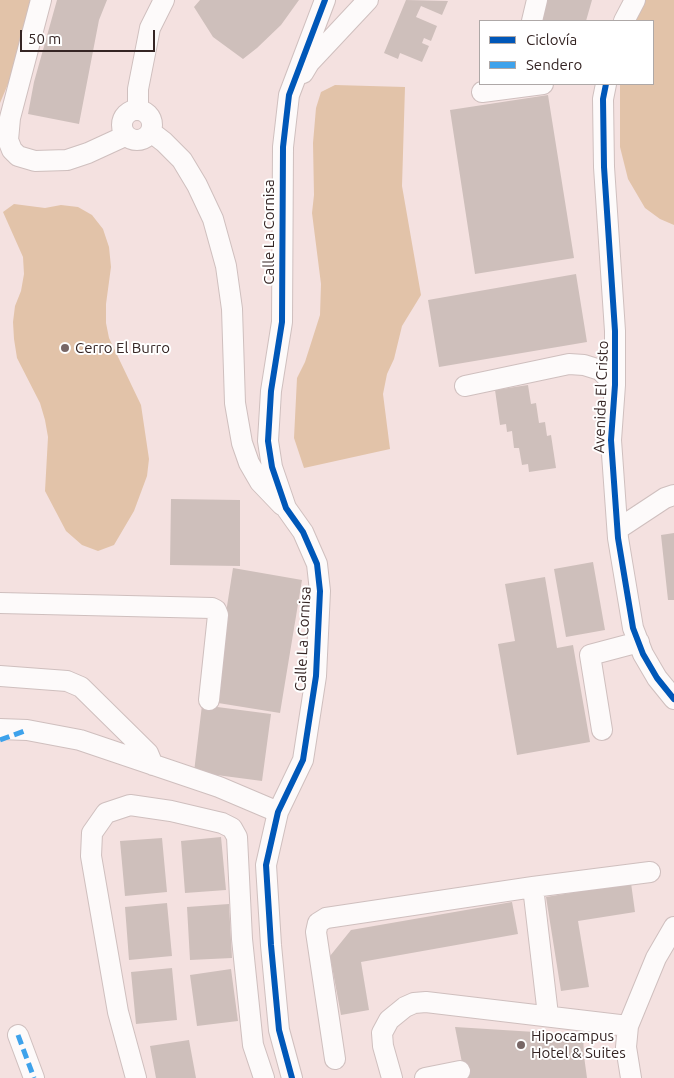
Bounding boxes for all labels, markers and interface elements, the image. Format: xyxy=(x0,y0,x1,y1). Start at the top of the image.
scale bar xyxy=(22,20,158,52)
legend xyxy=(479,20,654,85)
text: 50 m xyxy=(28,30,61,47)
text: Ciclovía xyxy=(526,31,577,48)
text: Sendero xyxy=(526,56,582,73)
street label: Calle La Cornisa xyxy=(260,179,278,285)
place label: Cerro El Burro xyxy=(75,339,170,357)
street label: Avenida El Cristo xyxy=(590,340,612,454)
marker: Cerro El Burro xyxy=(59,342,71,354)
street label: Calle La Cornisa xyxy=(291,586,315,692)
place label: Hipocampus Hotel & Suites xyxy=(531,1027,626,1062)
marker: Hipocampus Hotel & Suites xyxy=(515,1039,527,1051)

